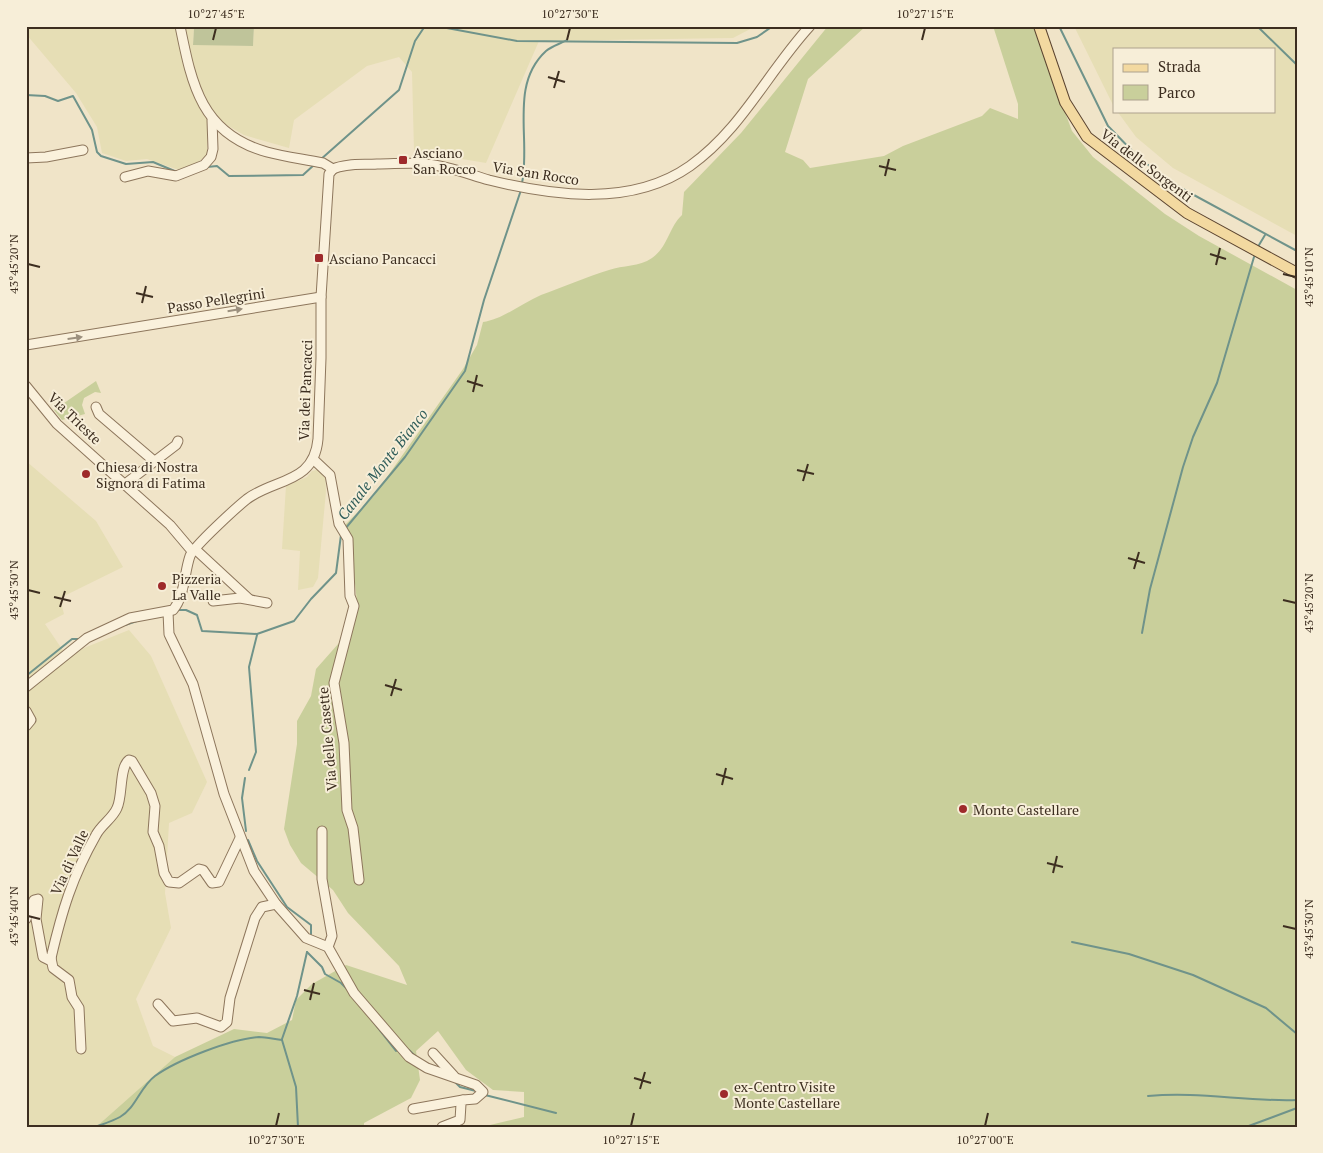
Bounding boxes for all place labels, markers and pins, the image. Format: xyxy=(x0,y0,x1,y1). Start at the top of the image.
place label: Asciano San Rocco xyxy=(413,143,476,178)
marker: Asciano San Rocco xyxy=(397,154,409,166)
place label: Asciano Pancacci xyxy=(329,249,436,268)
marker: Asciano Pancacci xyxy=(313,252,325,264)
place label: Chiesa di Nostra Signora di Fatima xyxy=(96,457,206,492)
marker: Chiesa di Nostra Signora di Fatima xyxy=(80,468,92,480)
place label: Pizzeria La Valle xyxy=(172,569,221,604)
marker: Pizzeria La Valle xyxy=(156,580,168,592)
place label: Monte Castellare xyxy=(973,800,1079,819)
marker: Monte Castellare xyxy=(957,803,969,815)
place label: ex-Centro Visite Monte Castellare xyxy=(734,1077,840,1112)
marker: ex-Centro Visite Monte Castellare xyxy=(718,1088,730,1100)

